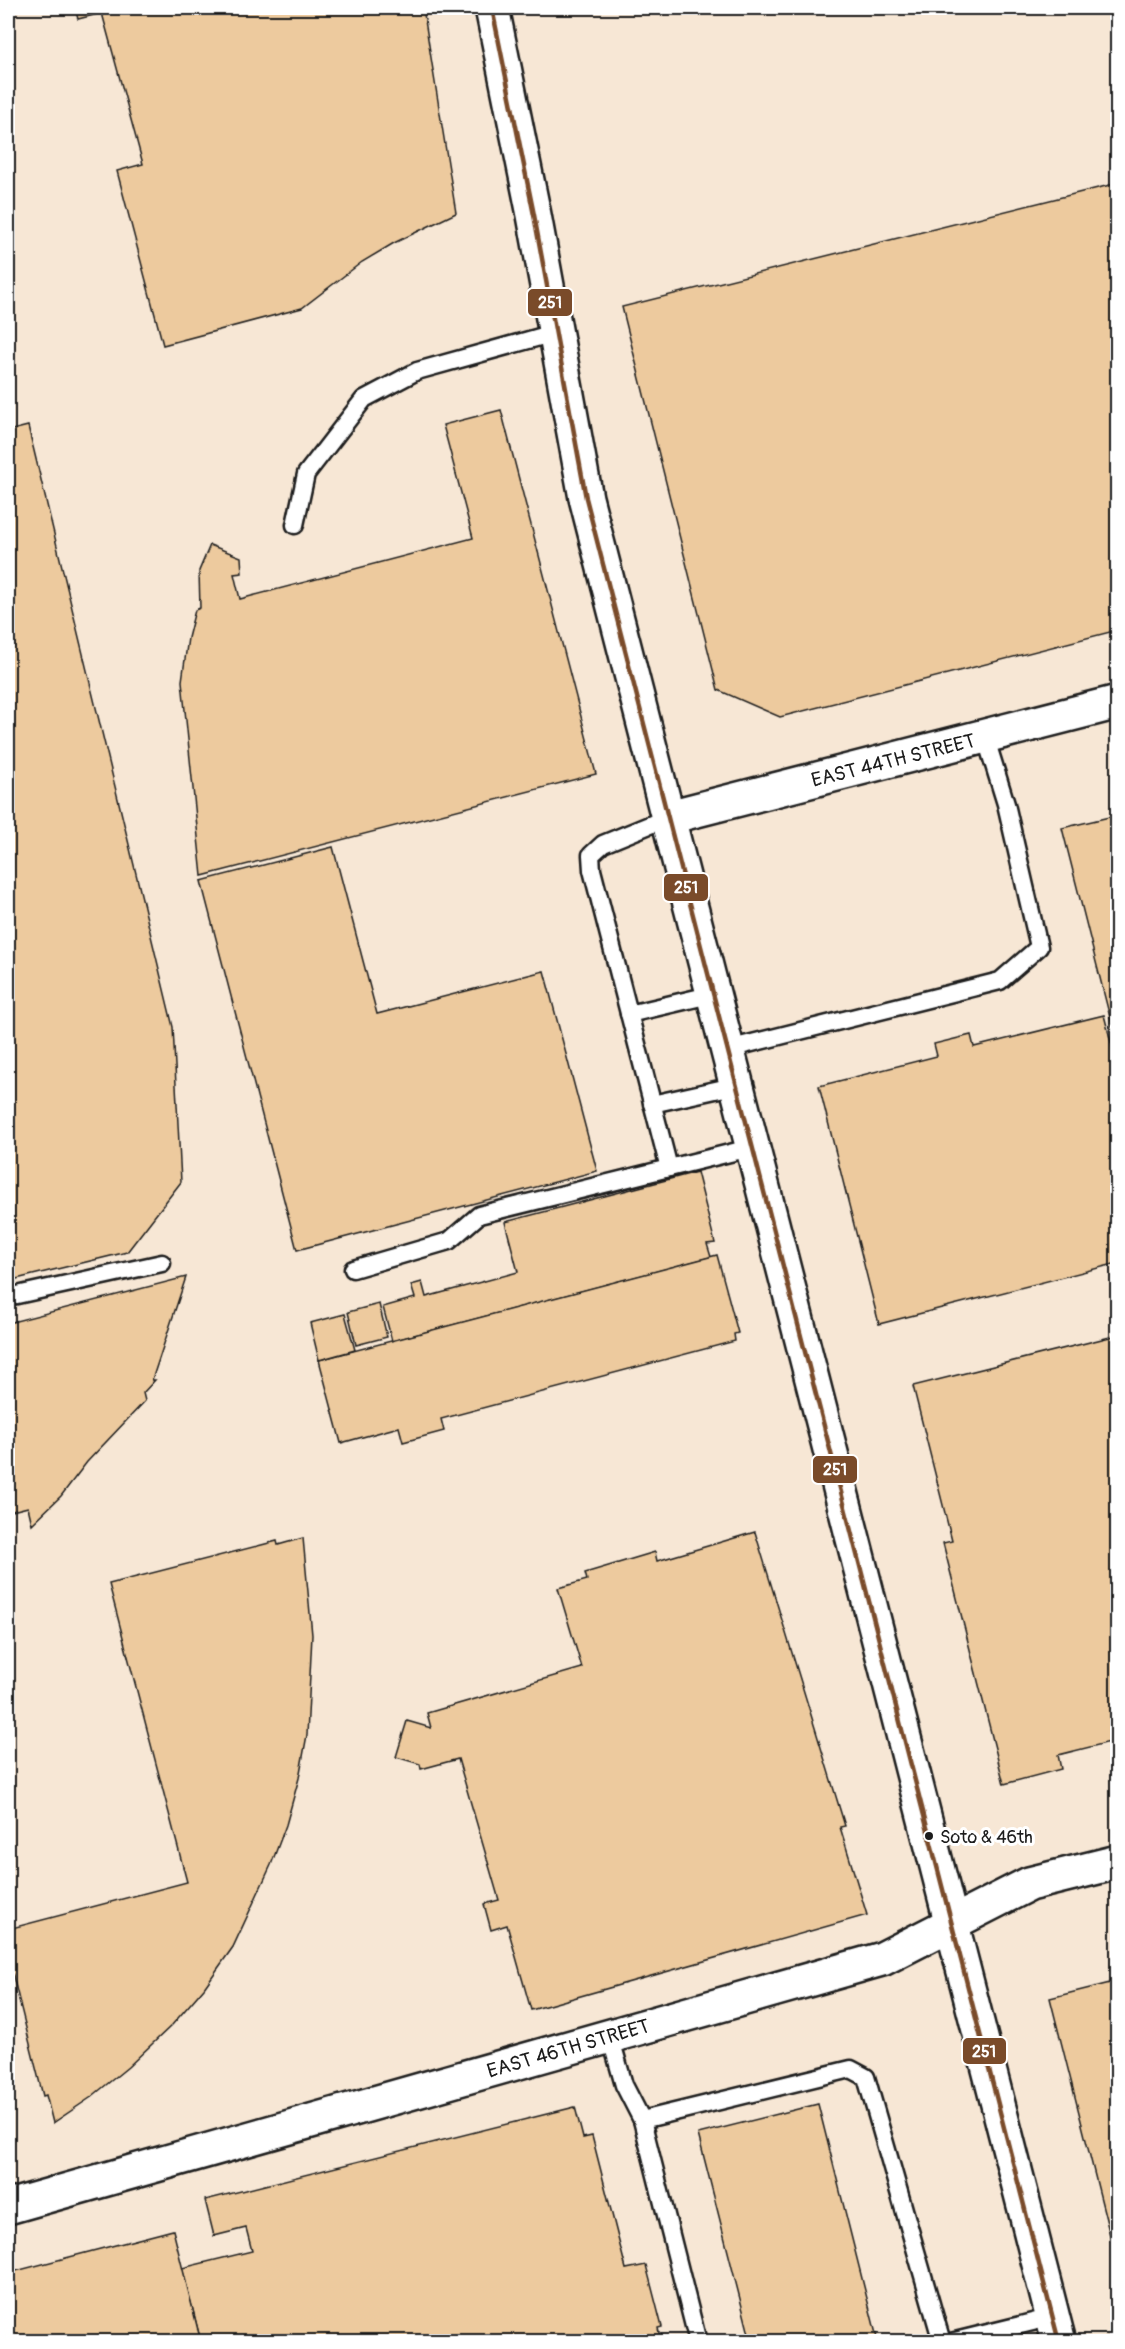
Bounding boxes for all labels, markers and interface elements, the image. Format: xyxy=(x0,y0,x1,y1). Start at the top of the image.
line badge: 251 xyxy=(527,288,573,317)
text: 251 xyxy=(538,293,562,313)
street label: EAST 44TH STREET xyxy=(809,728,978,793)
line badge: 251 xyxy=(663,873,709,902)
text: 251 xyxy=(674,878,698,898)
line badge: 251 xyxy=(812,1455,858,1484)
text: 251 xyxy=(823,1460,847,1480)
place label: Soto & 46th xyxy=(940,1826,1033,1849)
marker: Soto & 46th xyxy=(923,1830,935,1842)
street label: EAST 46TH STREET xyxy=(484,2013,652,2084)
line badge: 251 xyxy=(962,2037,1007,2065)
text: 251 xyxy=(972,2042,996,2062)

